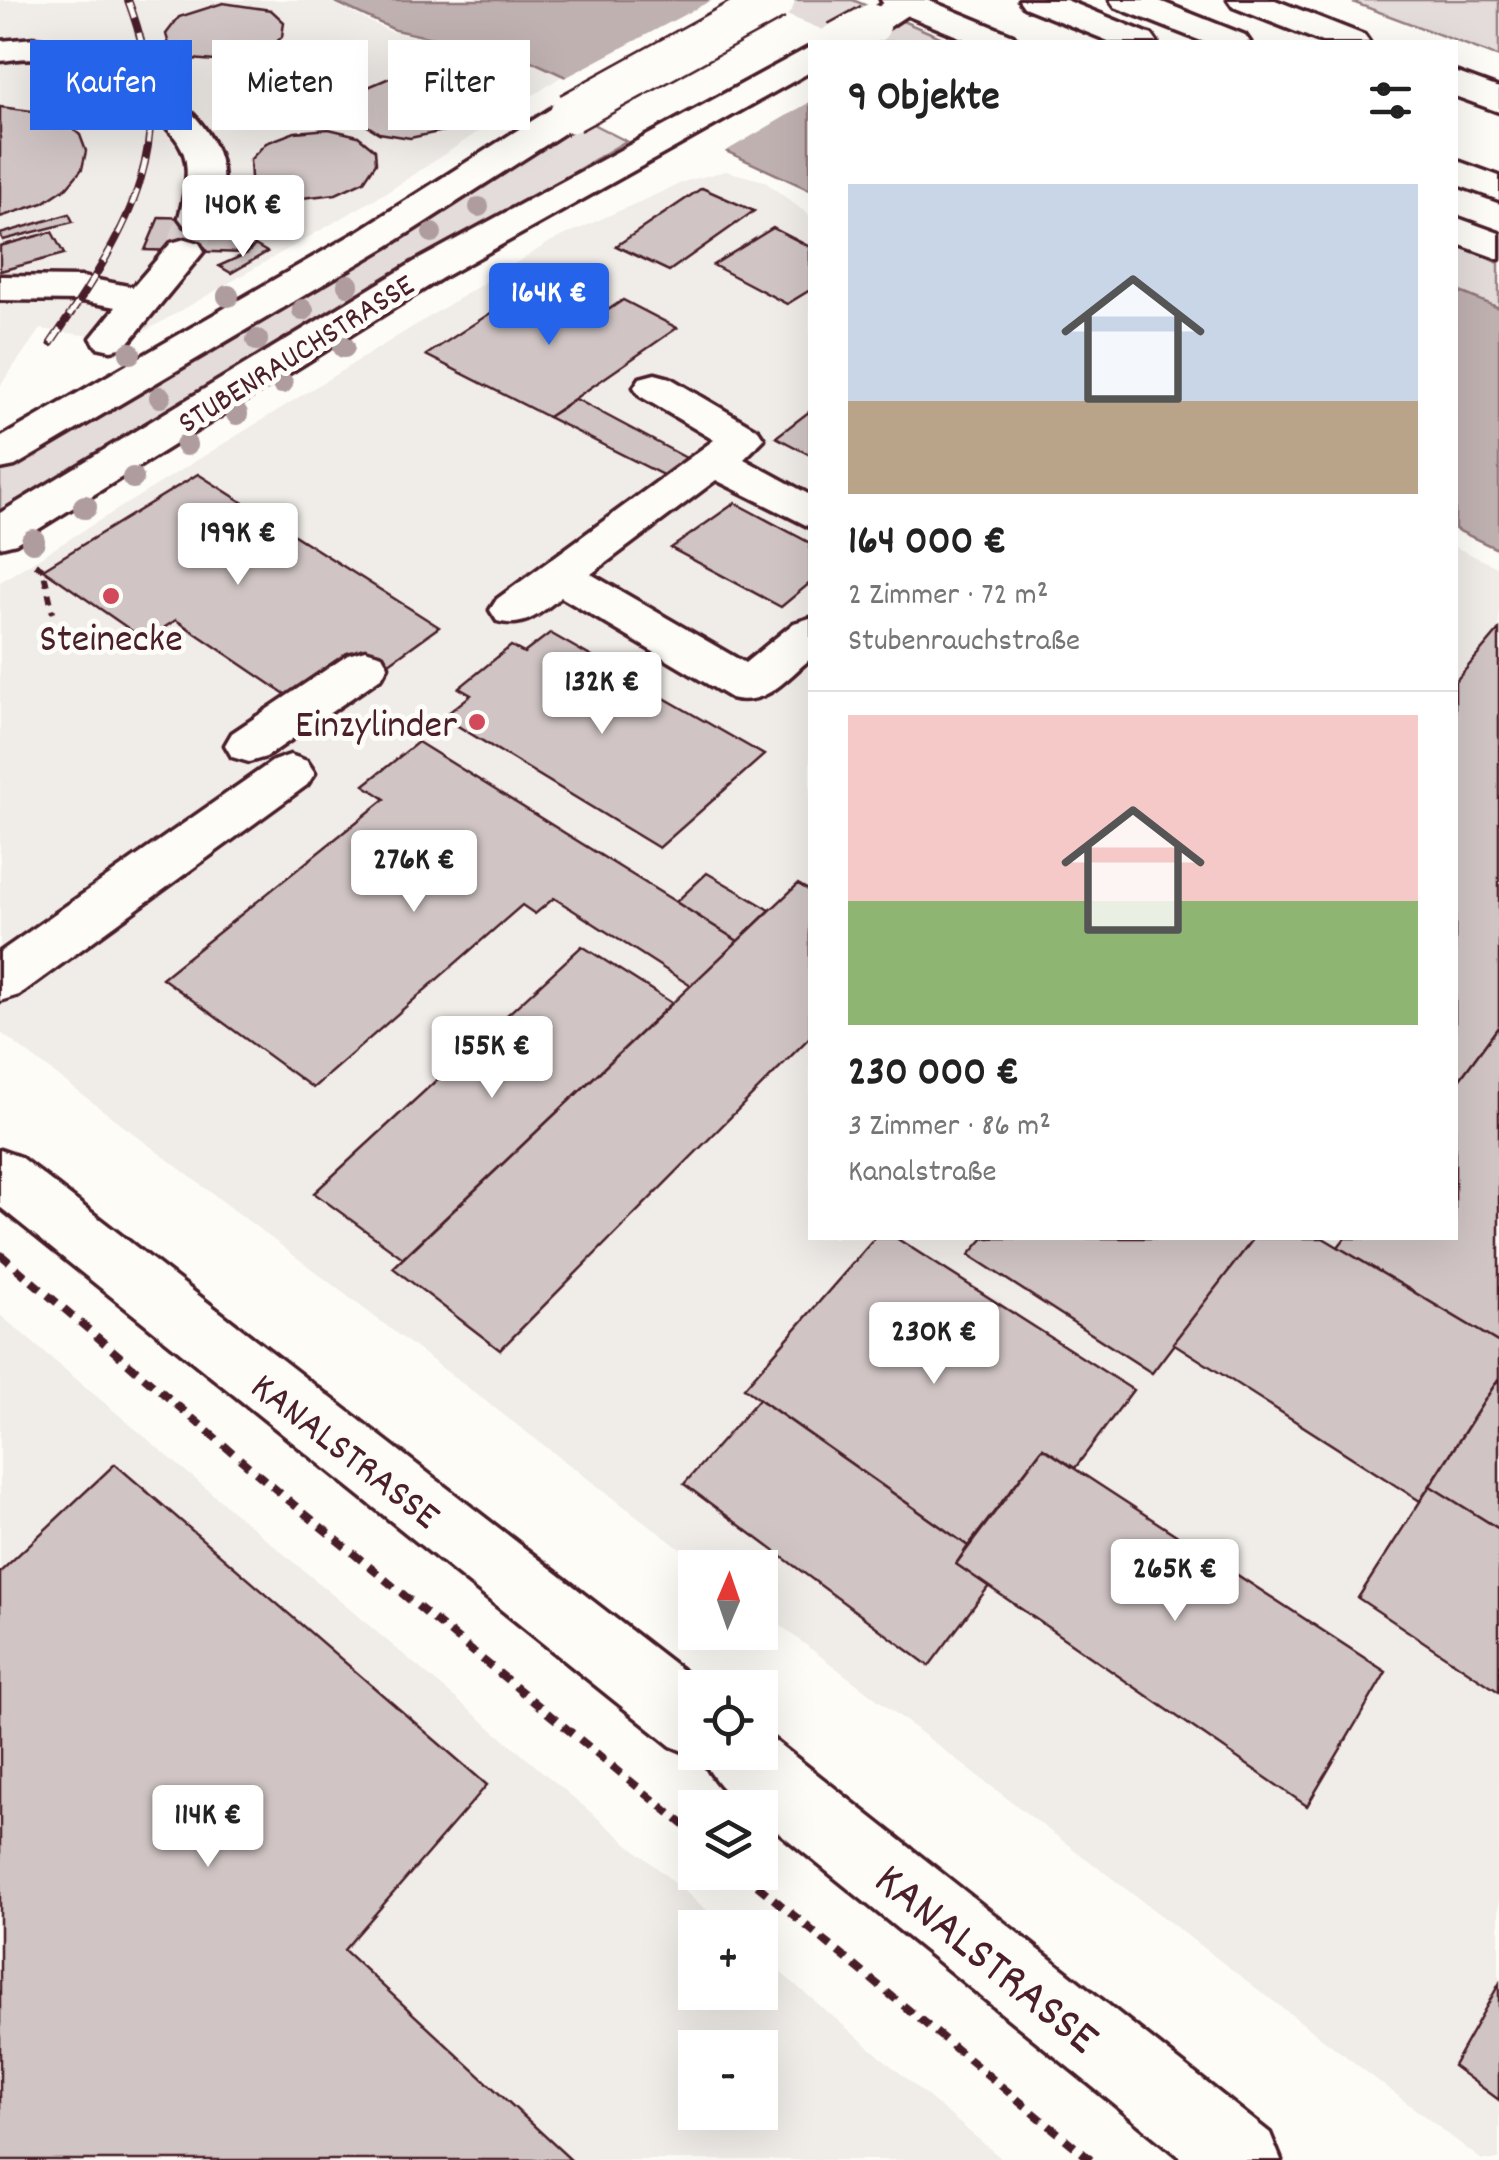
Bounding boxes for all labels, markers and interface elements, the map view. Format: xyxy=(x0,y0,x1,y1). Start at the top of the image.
chip: Kaufen xyxy=(30,40,192,130)
chip: Mieten xyxy=(212,40,368,130)
chip: Filter xyxy=(388,40,530,130)
text: 9 Objekte xyxy=(848,70,1000,130)
icon: filters xyxy=(1363,73,1418,128)
pin: 140K € xyxy=(162,175,324,260)
text: 140K € xyxy=(204,184,282,230)
icon: home xyxy=(1043,249,1223,429)
pin: 164K € xyxy=(468,263,630,348)
street label: STUBENRAUCHSTRASSE xyxy=(170,265,425,448)
text: 164K € xyxy=(511,272,587,318)
pin: 199K € xyxy=(157,503,319,588)
text: 199K € xyxy=(200,512,276,558)
text: 164 000 € xyxy=(848,514,1007,574)
text: 2 Zimmer · 72 m² xyxy=(848,574,1048,620)
marker: Steinecke xyxy=(100,585,122,607)
place label: Steinecke xyxy=(39,614,183,671)
text: Stubenrauchstraße xyxy=(848,620,1080,666)
pin: 132K € xyxy=(521,652,683,737)
text: 132K € xyxy=(564,661,640,707)
place label: Einzylinder xyxy=(295,700,457,757)
marker: Einzylinder xyxy=(466,711,488,733)
icon: home xyxy=(1043,780,1223,960)
pin: 276K € xyxy=(333,830,495,915)
text: 276K € xyxy=(373,839,455,885)
pin: 155K € xyxy=(411,1016,573,1101)
text: 155K € xyxy=(454,1025,530,1071)
text: 230 000 € xyxy=(848,1045,1019,1105)
text: 3 Zimmer · 86 m² xyxy=(848,1105,1051,1151)
text: Kanalstraße xyxy=(848,1151,997,1197)
pin: 230K € xyxy=(853,1302,1015,1387)
text: 230K € xyxy=(891,1311,977,1357)
street label: KANALSTRASSE xyxy=(236,1362,450,1546)
pin: 265K € xyxy=(1094,1539,1256,1624)
text: 265K € xyxy=(1133,1548,1217,1594)
north arrow xyxy=(678,1550,778,1650)
map controls xyxy=(678,1550,778,2130)
button: locate xyxy=(678,1670,778,1770)
pin: 114K € xyxy=(127,1785,289,1870)
button: layers xyxy=(678,1790,778,1890)
text: 114K € xyxy=(174,1794,242,1840)
street label: KANALSTRASSE xyxy=(857,1849,1112,2074)
button: + xyxy=(678,1910,778,2010)
button: − xyxy=(678,2030,778,2130)

